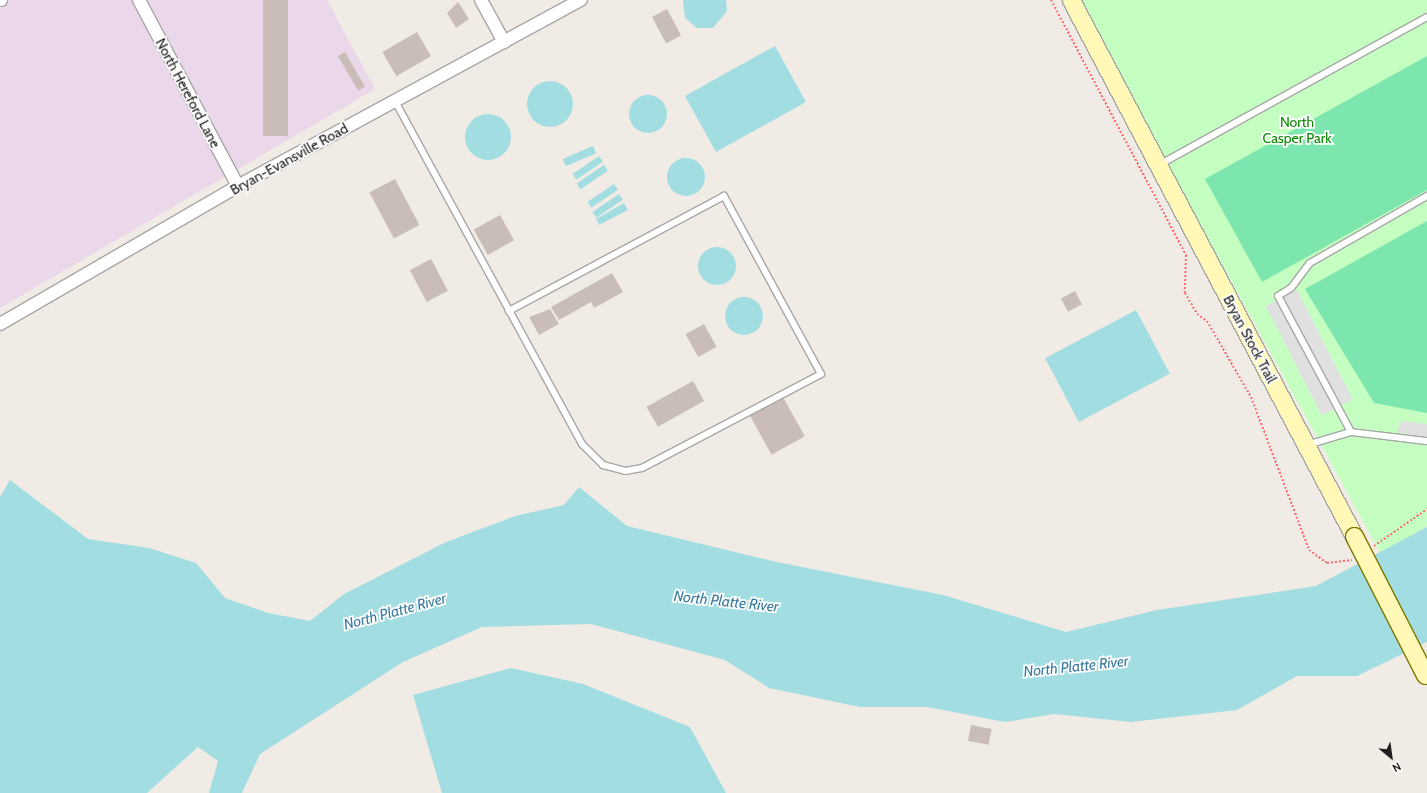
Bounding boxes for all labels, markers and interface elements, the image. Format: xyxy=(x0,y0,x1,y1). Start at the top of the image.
street label: North Hereford Lane xyxy=(152,35,224,151)
park label: North Casper Park xyxy=(1263,114,1331,146)
street label: Bryan-Evansville Road xyxy=(227,120,351,198)
street label: Bryan Stock Trail xyxy=(1220,292,1280,386)
water label: North Platte River xyxy=(673,588,779,616)
water label: North Platte River xyxy=(342,590,448,634)
water label: North Platte River xyxy=(1023,653,1129,681)
north arrow xyxy=(1371,737,1411,777)
text: N xyxy=(1390,759,1404,776)

